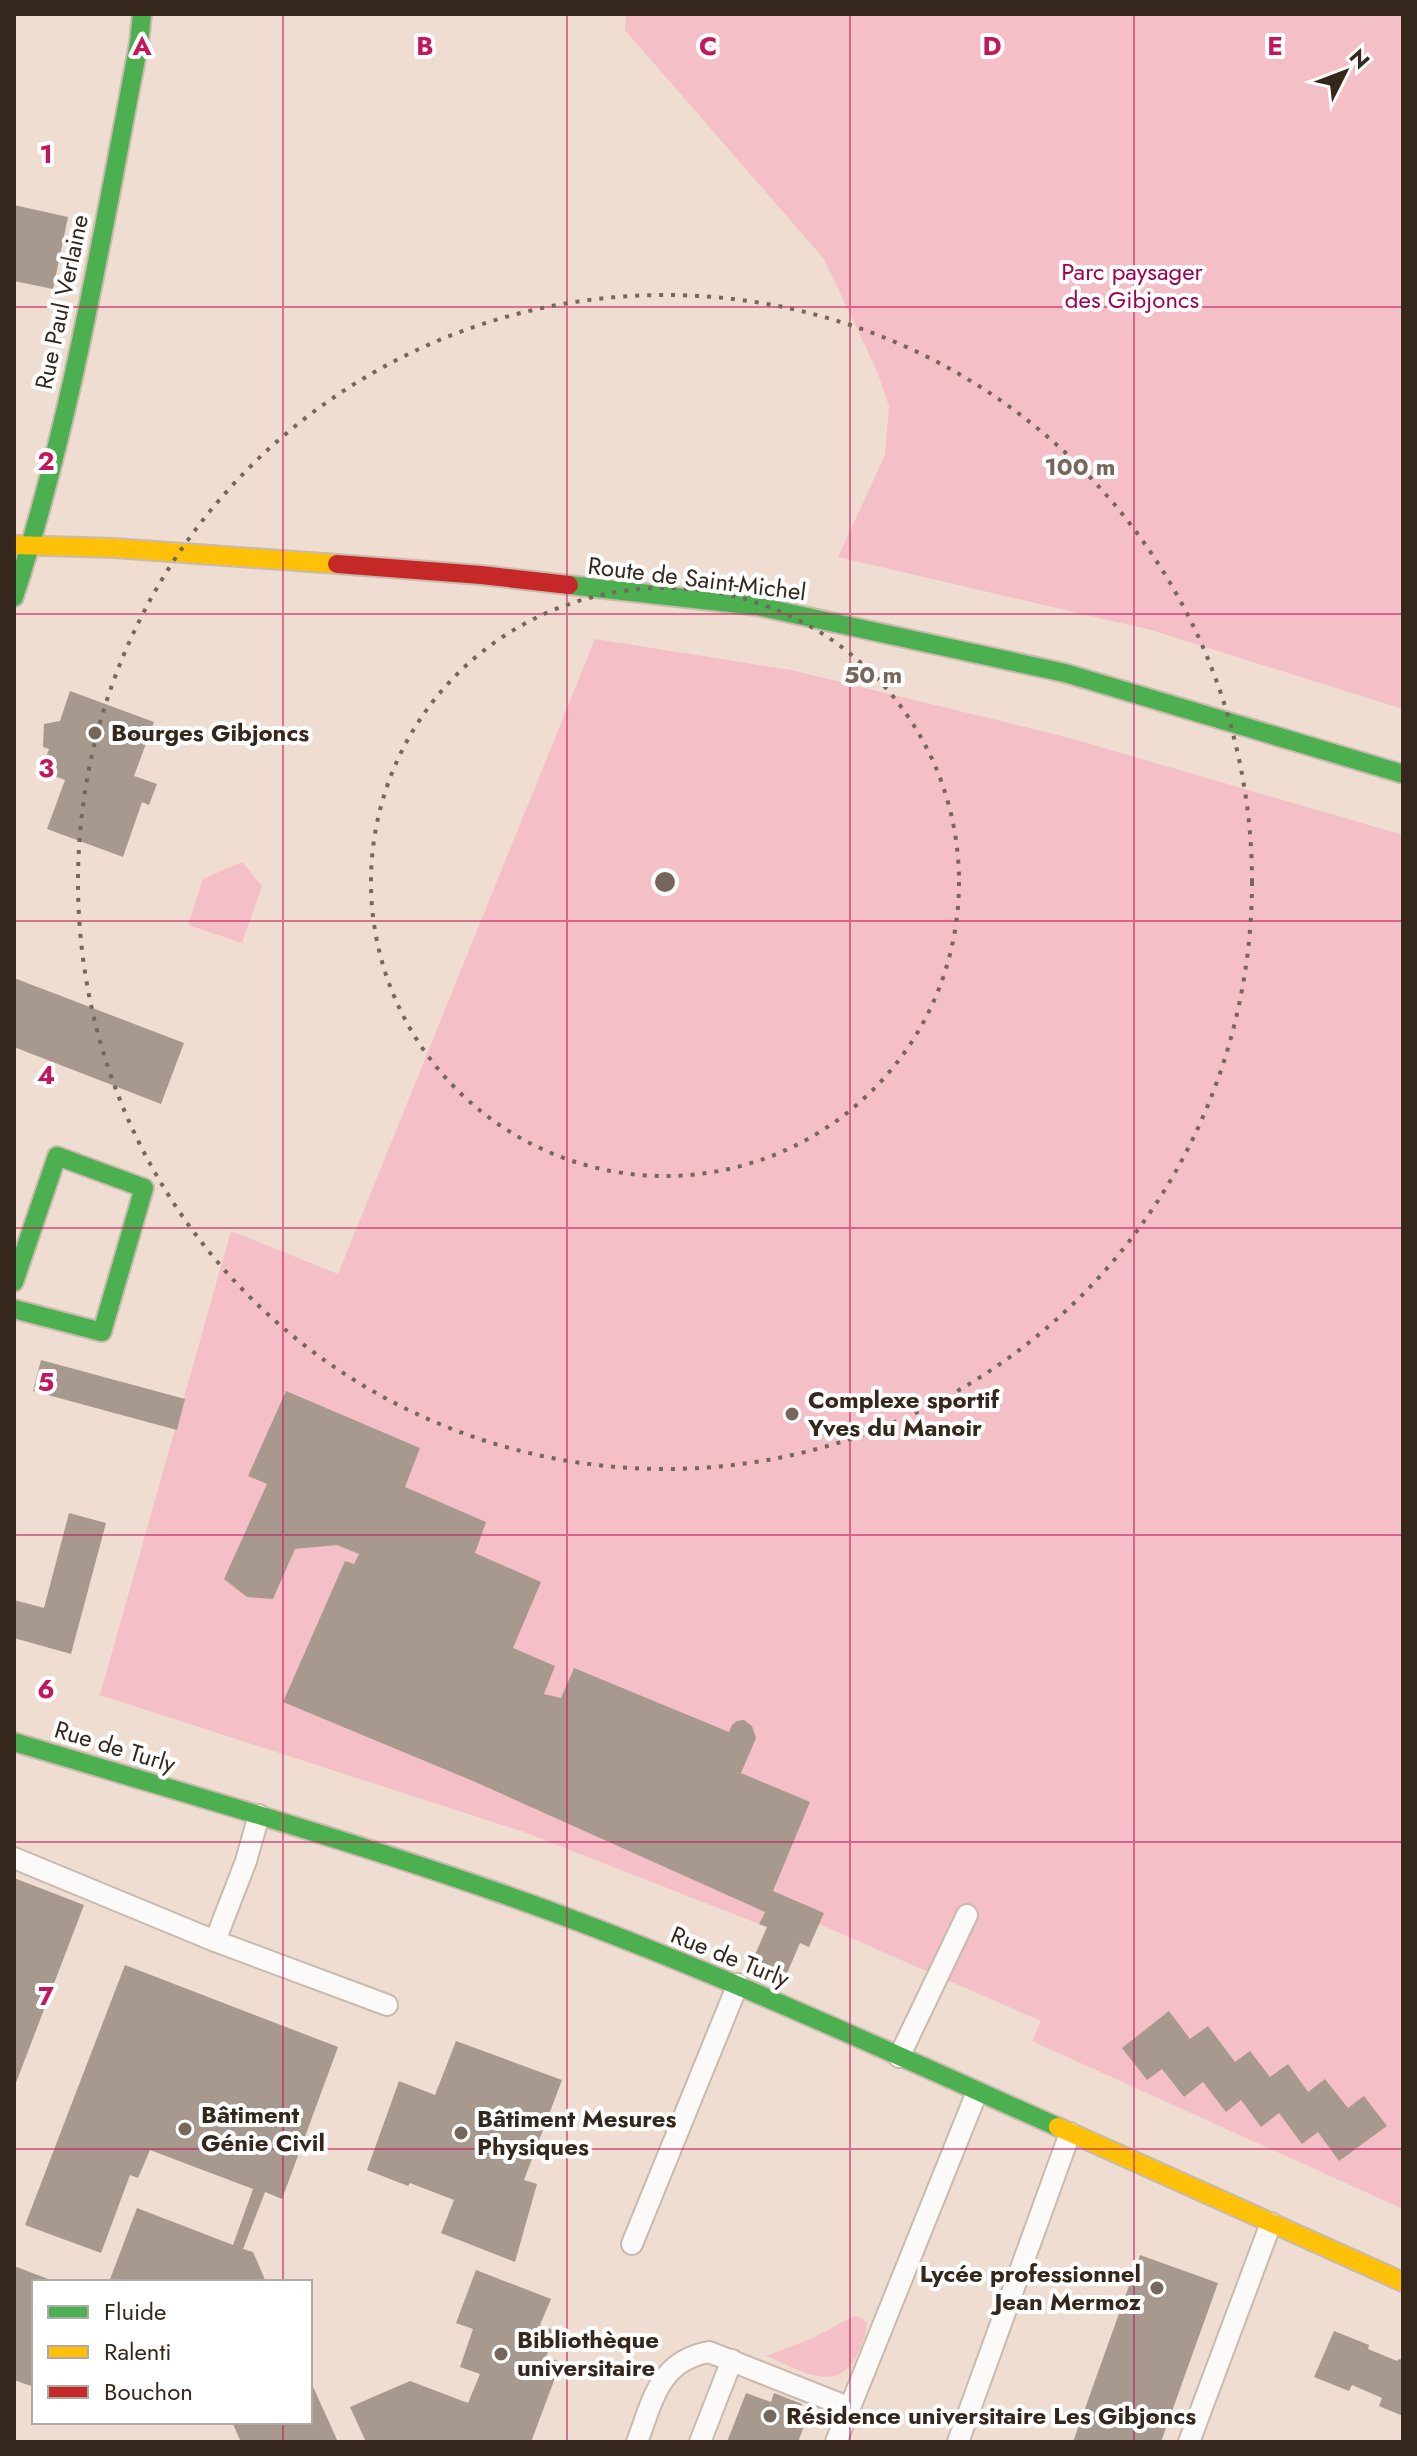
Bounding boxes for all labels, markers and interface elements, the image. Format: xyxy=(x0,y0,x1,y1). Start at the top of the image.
text: A xyxy=(131,27,152,65)
text: B xyxy=(416,27,434,65)
text: C xyxy=(699,27,717,65)
text: D xyxy=(982,27,1002,65)
text: E xyxy=(1267,27,1283,65)
north arrow xyxy=(1305,32,1385,112)
text: N xyxy=(1342,41,1378,76)
text: 1 xyxy=(39,135,53,173)
street label: Rue Paul Verlaine xyxy=(26,211,97,392)
park label: Parc paysager des Gibjoncs xyxy=(1061,254,1204,317)
text: 2 xyxy=(37,442,55,480)
text: 100 m xyxy=(1045,449,1115,484)
street label: Route de Saint-Michel xyxy=(586,548,808,609)
text: 50 m xyxy=(844,657,902,692)
place label: Bourges Gibjoncs xyxy=(111,715,309,750)
marker: Bourges Gibjoncs xyxy=(86,724,104,742)
text: 3 xyxy=(38,749,54,787)
centre of rings xyxy=(651,868,679,896)
text: 4 xyxy=(37,1056,55,1094)
text: 5 xyxy=(38,1363,54,1401)
place label: Complexe sportif Yves du Manoir xyxy=(807,1382,1001,1445)
marker: Complexe sportif Yves du Manoir xyxy=(783,1405,801,1423)
text: 6 xyxy=(37,1670,55,1708)
street label: Rue de Turly xyxy=(50,1712,180,1782)
street label: Rue de Turly xyxy=(666,1917,795,1996)
text: 7 xyxy=(38,1977,54,2015)
place label: Bâtiment Génie Civil xyxy=(201,2097,325,2160)
place label: Bâtiment Mesures Physiques xyxy=(477,2101,676,2164)
marker: Bâtiment Génie Civil xyxy=(176,2120,194,2138)
marker: Bâtiment Mesures Physiques xyxy=(452,2124,470,2142)
place label: Lycée professionnel Jean Mermoz xyxy=(920,2256,1141,2319)
marker: Lycée professionnel Jean Mermoz xyxy=(1148,2279,1166,2297)
legend xyxy=(32,2280,312,2424)
text: Fluide xyxy=(104,2294,166,2329)
place label: Bibliothèque universitaire xyxy=(517,2322,659,2385)
text: Ralenti xyxy=(104,2334,171,2369)
marker: Bibliothèque universitaire xyxy=(492,2345,510,2363)
text: Bouchon xyxy=(104,2374,193,2409)
place label: Résidence universitaire Les Gibjoncs xyxy=(786,2398,1196,2433)
marker: Résidence universitaire Les Gibjoncs xyxy=(761,2407,779,2425)

